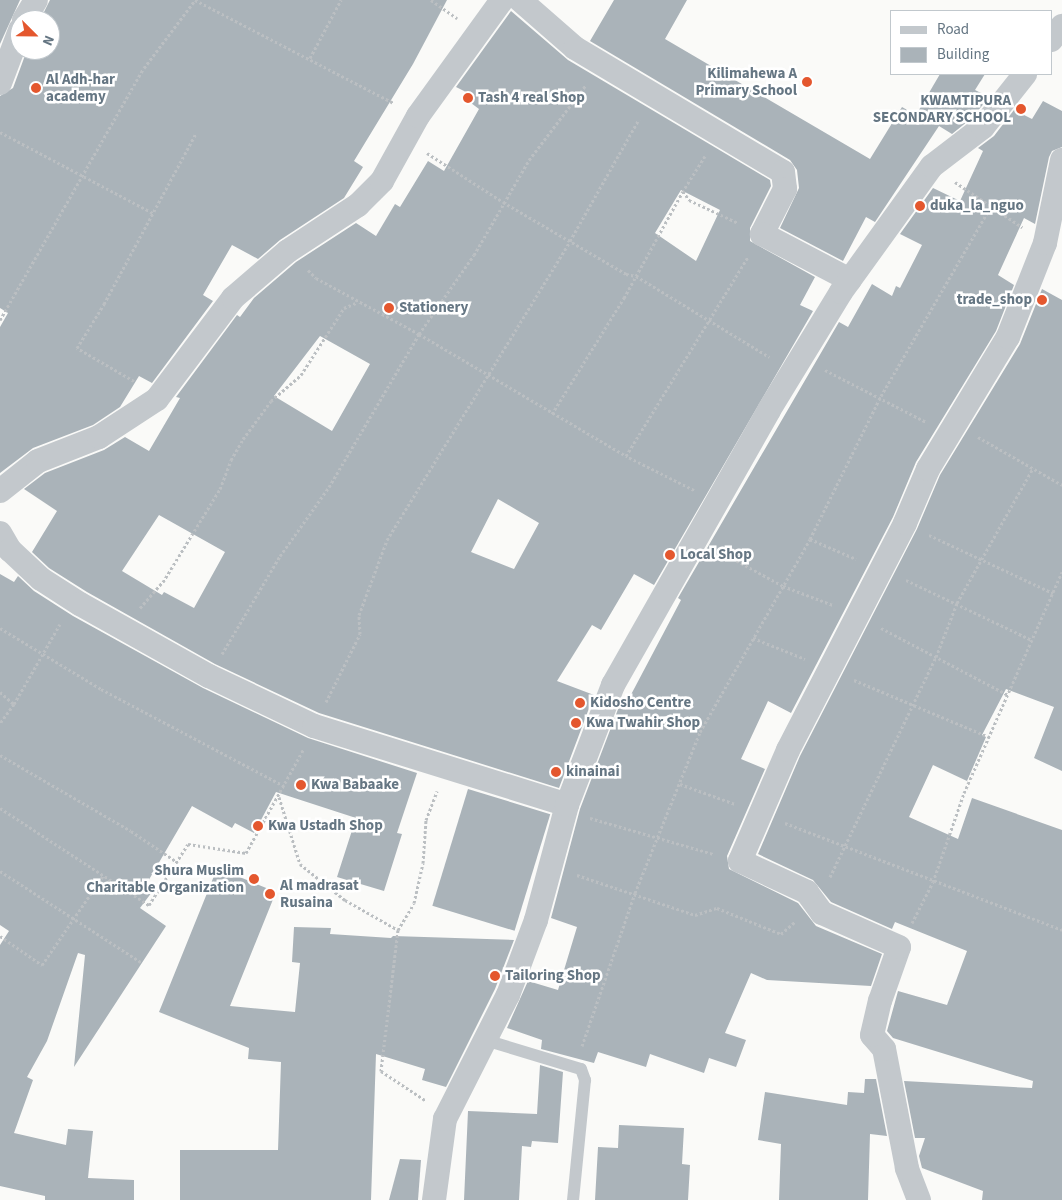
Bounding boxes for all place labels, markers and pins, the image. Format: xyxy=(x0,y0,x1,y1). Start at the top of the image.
place label: Kilimahewa A Primary School xyxy=(695,64,797,99)
place label: Al Adh-har academy xyxy=(46,70,115,105)
marker: Kilimahewa A Primary School xyxy=(801,76,813,88)
marker: Al Adh-har academy xyxy=(30,82,42,94)
place label: Tash 4 real Shop xyxy=(478,89,585,107)
place label: KWAMTIPURA SECONDARY SCHOOL xyxy=(873,91,1011,126)
marker: Tash 4 real Shop xyxy=(462,92,474,104)
marker: KWAMTIPURA SECONDARY SCHOOL xyxy=(1015,103,1027,115)
place label: duka_la_nguo xyxy=(930,197,1024,215)
marker: duka_la_nguo xyxy=(914,200,926,212)
place label: trade_shop xyxy=(957,291,1032,309)
marker: trade_shop xyxy=(1036,294,1048,306)
place label: Stationery xyxy=(399,299,468,317)
marker: Stationery xyxy=(383,302,395,314)
place label: Local Shop xyxy=(680,546,752,564)
marker: Local Shop xyxy=(664,549,676,561)
place label: Kidosho Centre xyxy=(590,694,691,712)
marker: Kidosho Centre xyxy=(574,697,586,709)
place label: Kwa Twahir Shop xyxy=(586,714,700,732)
marker: Kwa Twahir Shop xyxy=(570,717,582,729)
place label: kinainai xyxy=(566,763,620,781)
marker: kinainai xyxy=(550,766,562,778)
place label: Kwa Babaake xyxy=(311,776,399,794)
marker: Kwa Babaake xyxy=(295,779,307,791)
place label: Kwa Ustadh Shop xyxy=(268,817,383,835)
marker: Kwa Ustadh Shop xyxy=(252,820,264,832)
place label: Shura Muslim Charitable Organization xyxy=(86,861,244,896)
marker: Shura Muslim Charitable Organization xyxy=(248,873,260,885)
place label: Al madrasat Rusaina xyxy=(280,876,359,911)
marker: Al madrasat Rusaina xyxy=(264,888,276,900)
place label: Tailoring Shop xyxy=(505,967,601,985)
marker: Tailoring Shop xyxy=(489,970,501,982)

